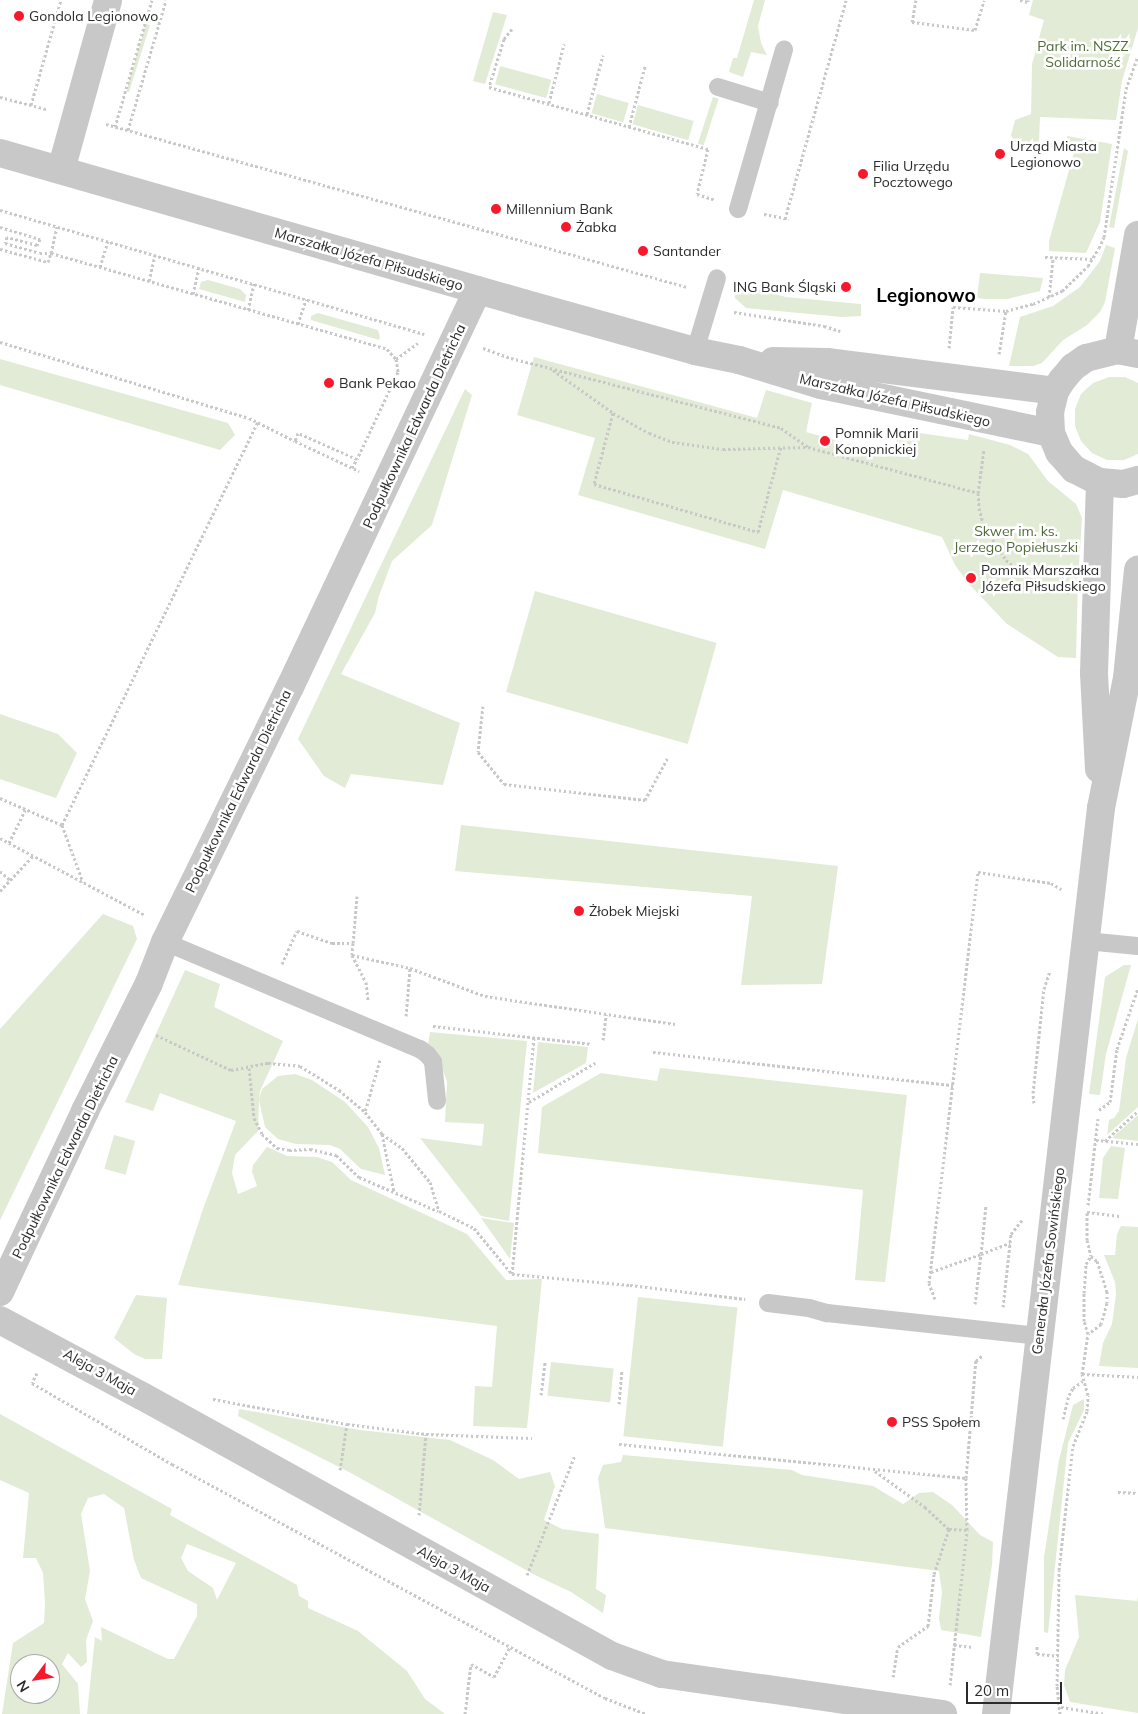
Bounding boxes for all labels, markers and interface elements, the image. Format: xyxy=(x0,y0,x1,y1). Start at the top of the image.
place label: Gondola Legionowo xyxy=(29,8,158,24)
marker: Gondola Legionowo xyxy=(13,10,25,22)
park label: Park im. NSZZ Solidarność xyxy=(1037,38,1129,70)
place label: Urząd Miasta Legionowo xyxy=(1010,138,1097,170)
marker: Urząd Miasta Legionowo xyxy=(994,148,1006,160)
place label: Filia Urzędu Pocztowego xyxy=(873,158,953,190)
marker: Filia Urzędu Pocztowego xyxy=(857,168,869,180)
place label: Millennium Bank xyxy=(506,201,613,217)
marker: Millennium Bank xyxy=(490,203,502,215)
place label: Żabka xyxy=(576,219,617,235)
marker: Żabka xyxy=(560,221,572,233)
street label: Marszałka Józefa Piłsudskiego xyxy=(273,224,465,294)
place label: Santander xyxy=(653,243,721,259)
marker: Santander xyxy=(637,245,649,257)
place label: ING Bank Śląski xyxy=(733,279,836,295)
marker: ING Bank Śląski xyxy=(840,281,852,293)
district label: Legionowo xyxy=(876,285,976,307)
street label: Podpułkownika Edwarda Dietricha xyxy=(359,321,469,531)
street label: Marszałka Józefa Piłsudskiego xyxy=(798,370,992,430)
place label: Bank Pekao xyxy=(339,375,416,391)
marker: Bank Pekao xyxy=(323,377,335,389)
place label: Pomnik Marii Konopnickiej xyxy=(835,425,919,458)
marker: Pomnik Marii Konopnickiej xyxy=(819,435,831,447)
park label: Skwer im. ks. Jerzego Popiełuszki xyxy=(954,523,1078,556)
place label: Pomnik Marszałka Józefa Piłsudskiego xyxy=(981,562,1106,594)
marker: Pomnik Marszałka Józefa Piłsudskiego xyxy=(965,572,977,584)
street label: Podpułkownika Edwarda Dietricha xyxy=(181,687,295,895)
place label: Żłobek Miejski xyxy=(589,903,679,919)
marker: Żłobek Miejski xyxy=(573,905,585,917)
street label: Podpułkownika Edwarda Dietricha xyxy=(8,1053,122,1261)
street label: Generała Józefa Sowińskiego xyxy=(1028,1167,1068,1355)
street label: Aleja 3 Maja xyxy=(61,1345,139,1399)
place label: PSS Społem xyxy=(902,1414,981,1430)
marker: PSS Społem xyxy=(886,1416,898,1428)
street label: Aleja 3 Maja xyxy=(415,1542,493,1596)
north arrow xyxy=(10,1654,60,1704)
scale bar xyxy=(968,1672,1064,1704)
text: N xyxy=(13,1677,33,1695)
text: 20 m xyxy=(974,1681,1009,1700)

